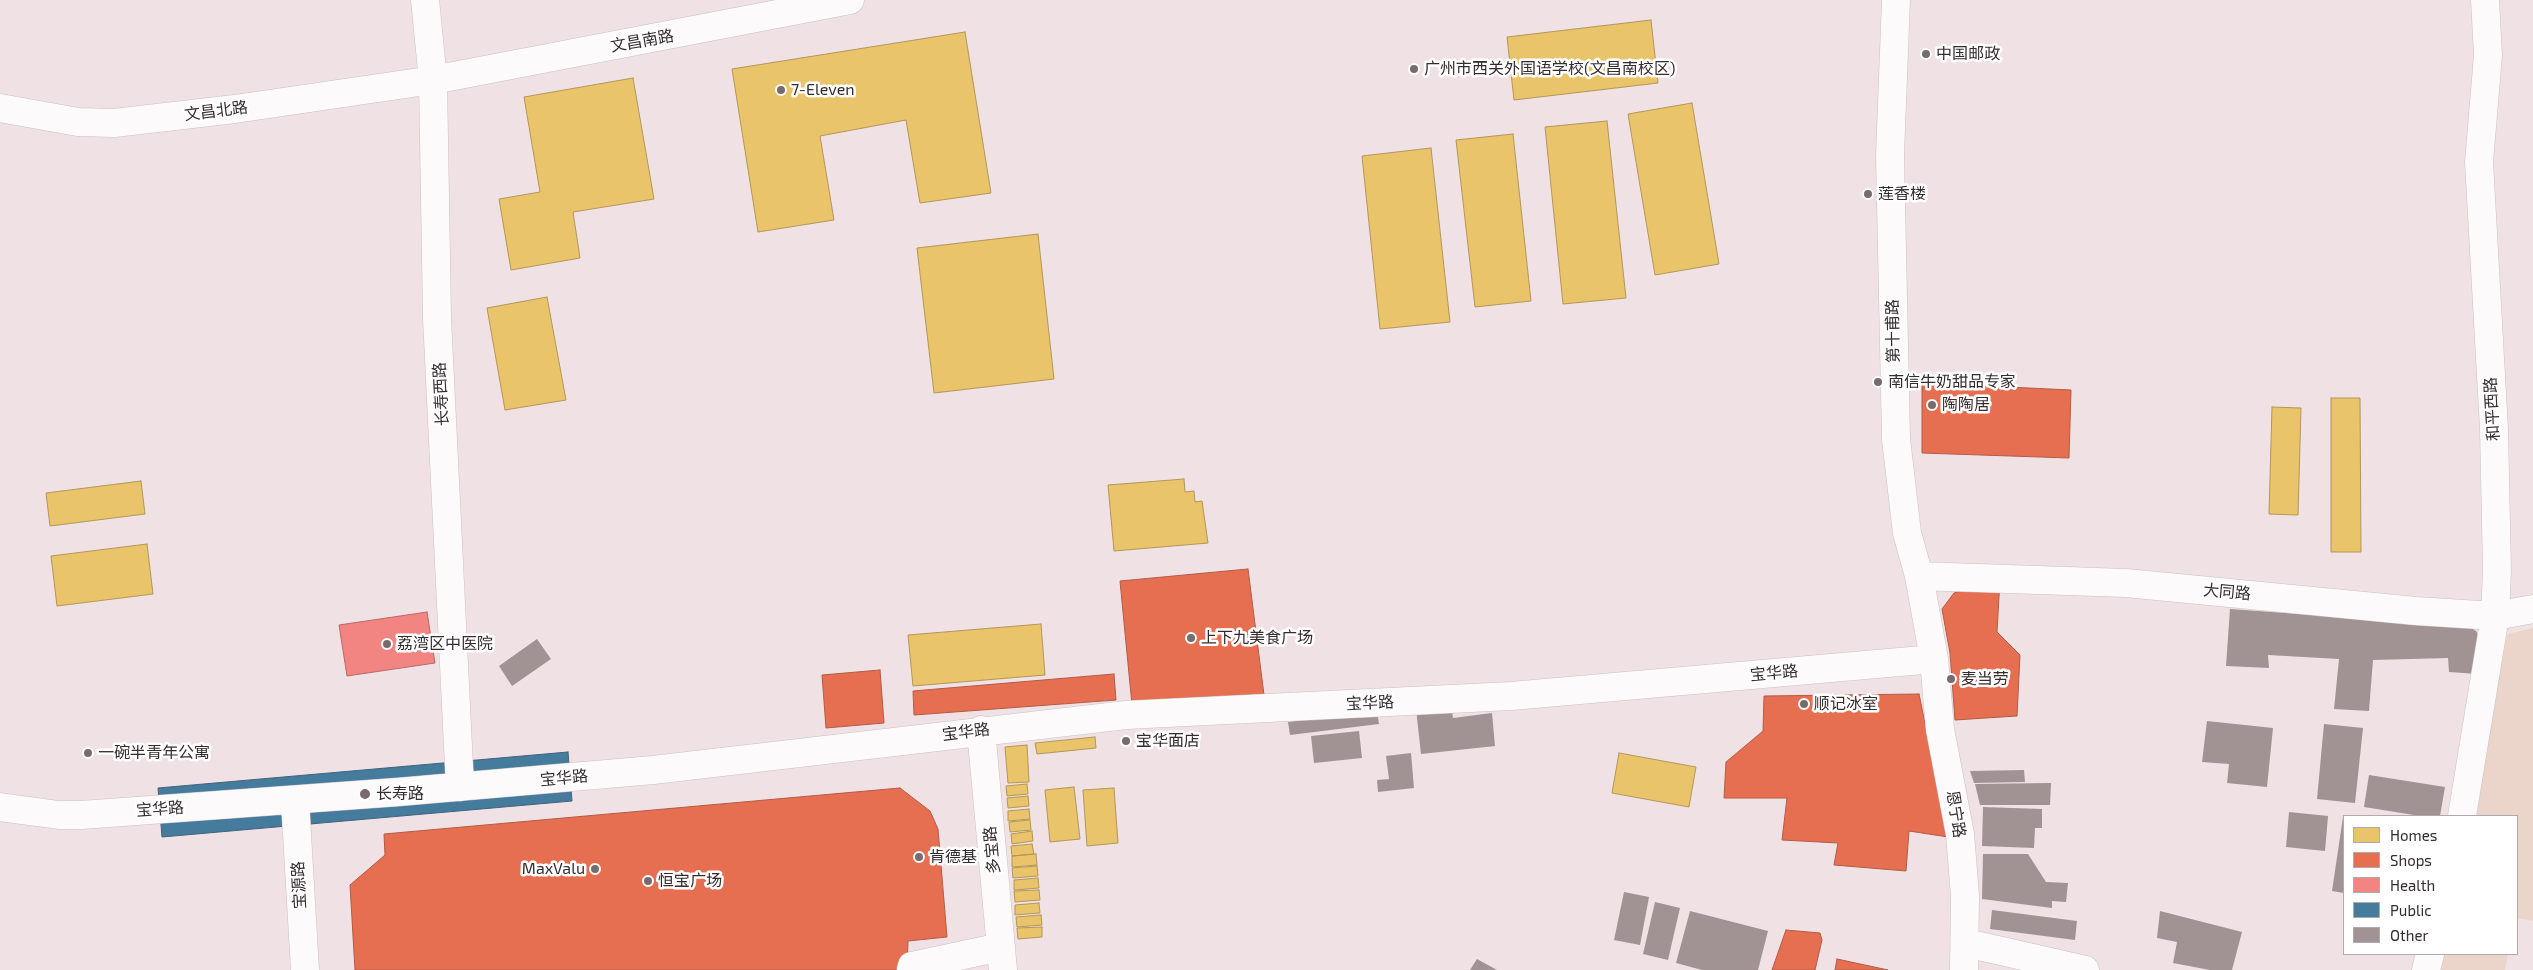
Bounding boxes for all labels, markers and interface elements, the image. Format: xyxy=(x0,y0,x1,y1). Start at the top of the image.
street label: 文昌南路 xyxy=(609,26,675,56)
place label: 中国邮政 xyxy=(1936,44,2000,64)
marker: 中国邮政 xyxy=(1920,48,1932,60)
place label: 广州市西关外国语学校(文昌南校区) xyxy=(1424,59,1675,79)
marker: 广州市西关外国语学校(文昌南校区) xyxy=(1408,63,1420,75)
place label: 7-Eleven xyxy=(791,80,855,100)
marker: 7-Eleven xyxy=(775,84,787,96)
street label: 文昌北路 xyxy=(183,98,249,124)
place label: 莲香楼 xyxy=(1878,184,1926,204)
marker: 莲香楼 xyxy=(1862,188,1874,200)
street label: 第十甫路 xyxy=(1883,299,1903,363)
street label: 长寿西路 xyxy=(430,362,452,426)
place label: 南信牛奶甜品专家 xyxy=(1888,372,2016,392)
marker: 南信牛奶甜品专家 xyxy=(1872,376,1884,388)
street label: 和平西路 xyxy=(2481,377,2503,441)
place label: 陶陶居 xyxy=(1942,395,1990,415)
marker: 陶陶居 xyxy=(1926,399,1938,411)
street label: 大同路 xyxy=(2202,580,2252,604)
place label: 上下九美食广场 xyxy=(1201,628,1313,648)
marker: 上下九美食广场 xyxy=(1185,632,1197,644)
place label: 荔湾区中医院 xyxy=(397,634,493,654)
marker: 荔湾区中医院 xyxy=(381,638,393,650)
street label: 宝华路 xyxy=(1749,661,1799,685)
place label: 麦当劳 xyxy=(1961,669,2009,689)
marker: 麦当劳 xyxy=(1945,673,1957,685)
street label: 宝华路 xyxy=(1346,692,1394,714)
place label: 顺记冰室 xyxy=(1814,694,1878,714)
marker: 顺记冰室 xyxy=(1798,698,1810,710)
street label: 宝华路 xyxy=(941,720,991,744)
place label: 宝华面店 xyxy=(1136,731,1200,751)
marker: 宝华面店 xyxy=(1120,735,1132,747)
place label: 一碗半青年公寓 xyxy=(98,743,210,763)
marker: 一碗半青年公寓 xyxy=(82,747,94,759)
street label: 宝华路 xyxy=(539,766,589,790)
place label: 长寿路 xyxy=(376,784,424,804)
marker: 长寿路 xyxy=(358,787,372,801)
street label: 恩宁路 xyxy=(1943,789,1969,839)
street label: 宝华路 xyxy=(135,798,185,820)
legend xyxy=(2343,815,2518,955)
street label: 多宝路 xyxy=(980,825,1004,875)
text: Homes xyxy=(2390,826,2437,844)
place label: 肯德基 xyxy=(929,847,977,867)
marker: 肯德基 xyxy=(913,851,925,863)
text: Shops xyxy=(2390,851,2432,869)
place label: MaxValu xyxy=(522,859,585,879)
street label: 宝源路 xyxy=(288,861,310,909)
marker: MaxValu xyxy=(589,863,601,875)
place label: 恒宝广场 xyxy=(658,871,722,891)
marker: 恒宝广场 xyxy=(642,875,654,887)
text: Health xyxy=(2390,876,2435,894)
text: Public xyxy=(2390,901,2431,919)
text: Other xyxy=(2390,926,2429,944)

